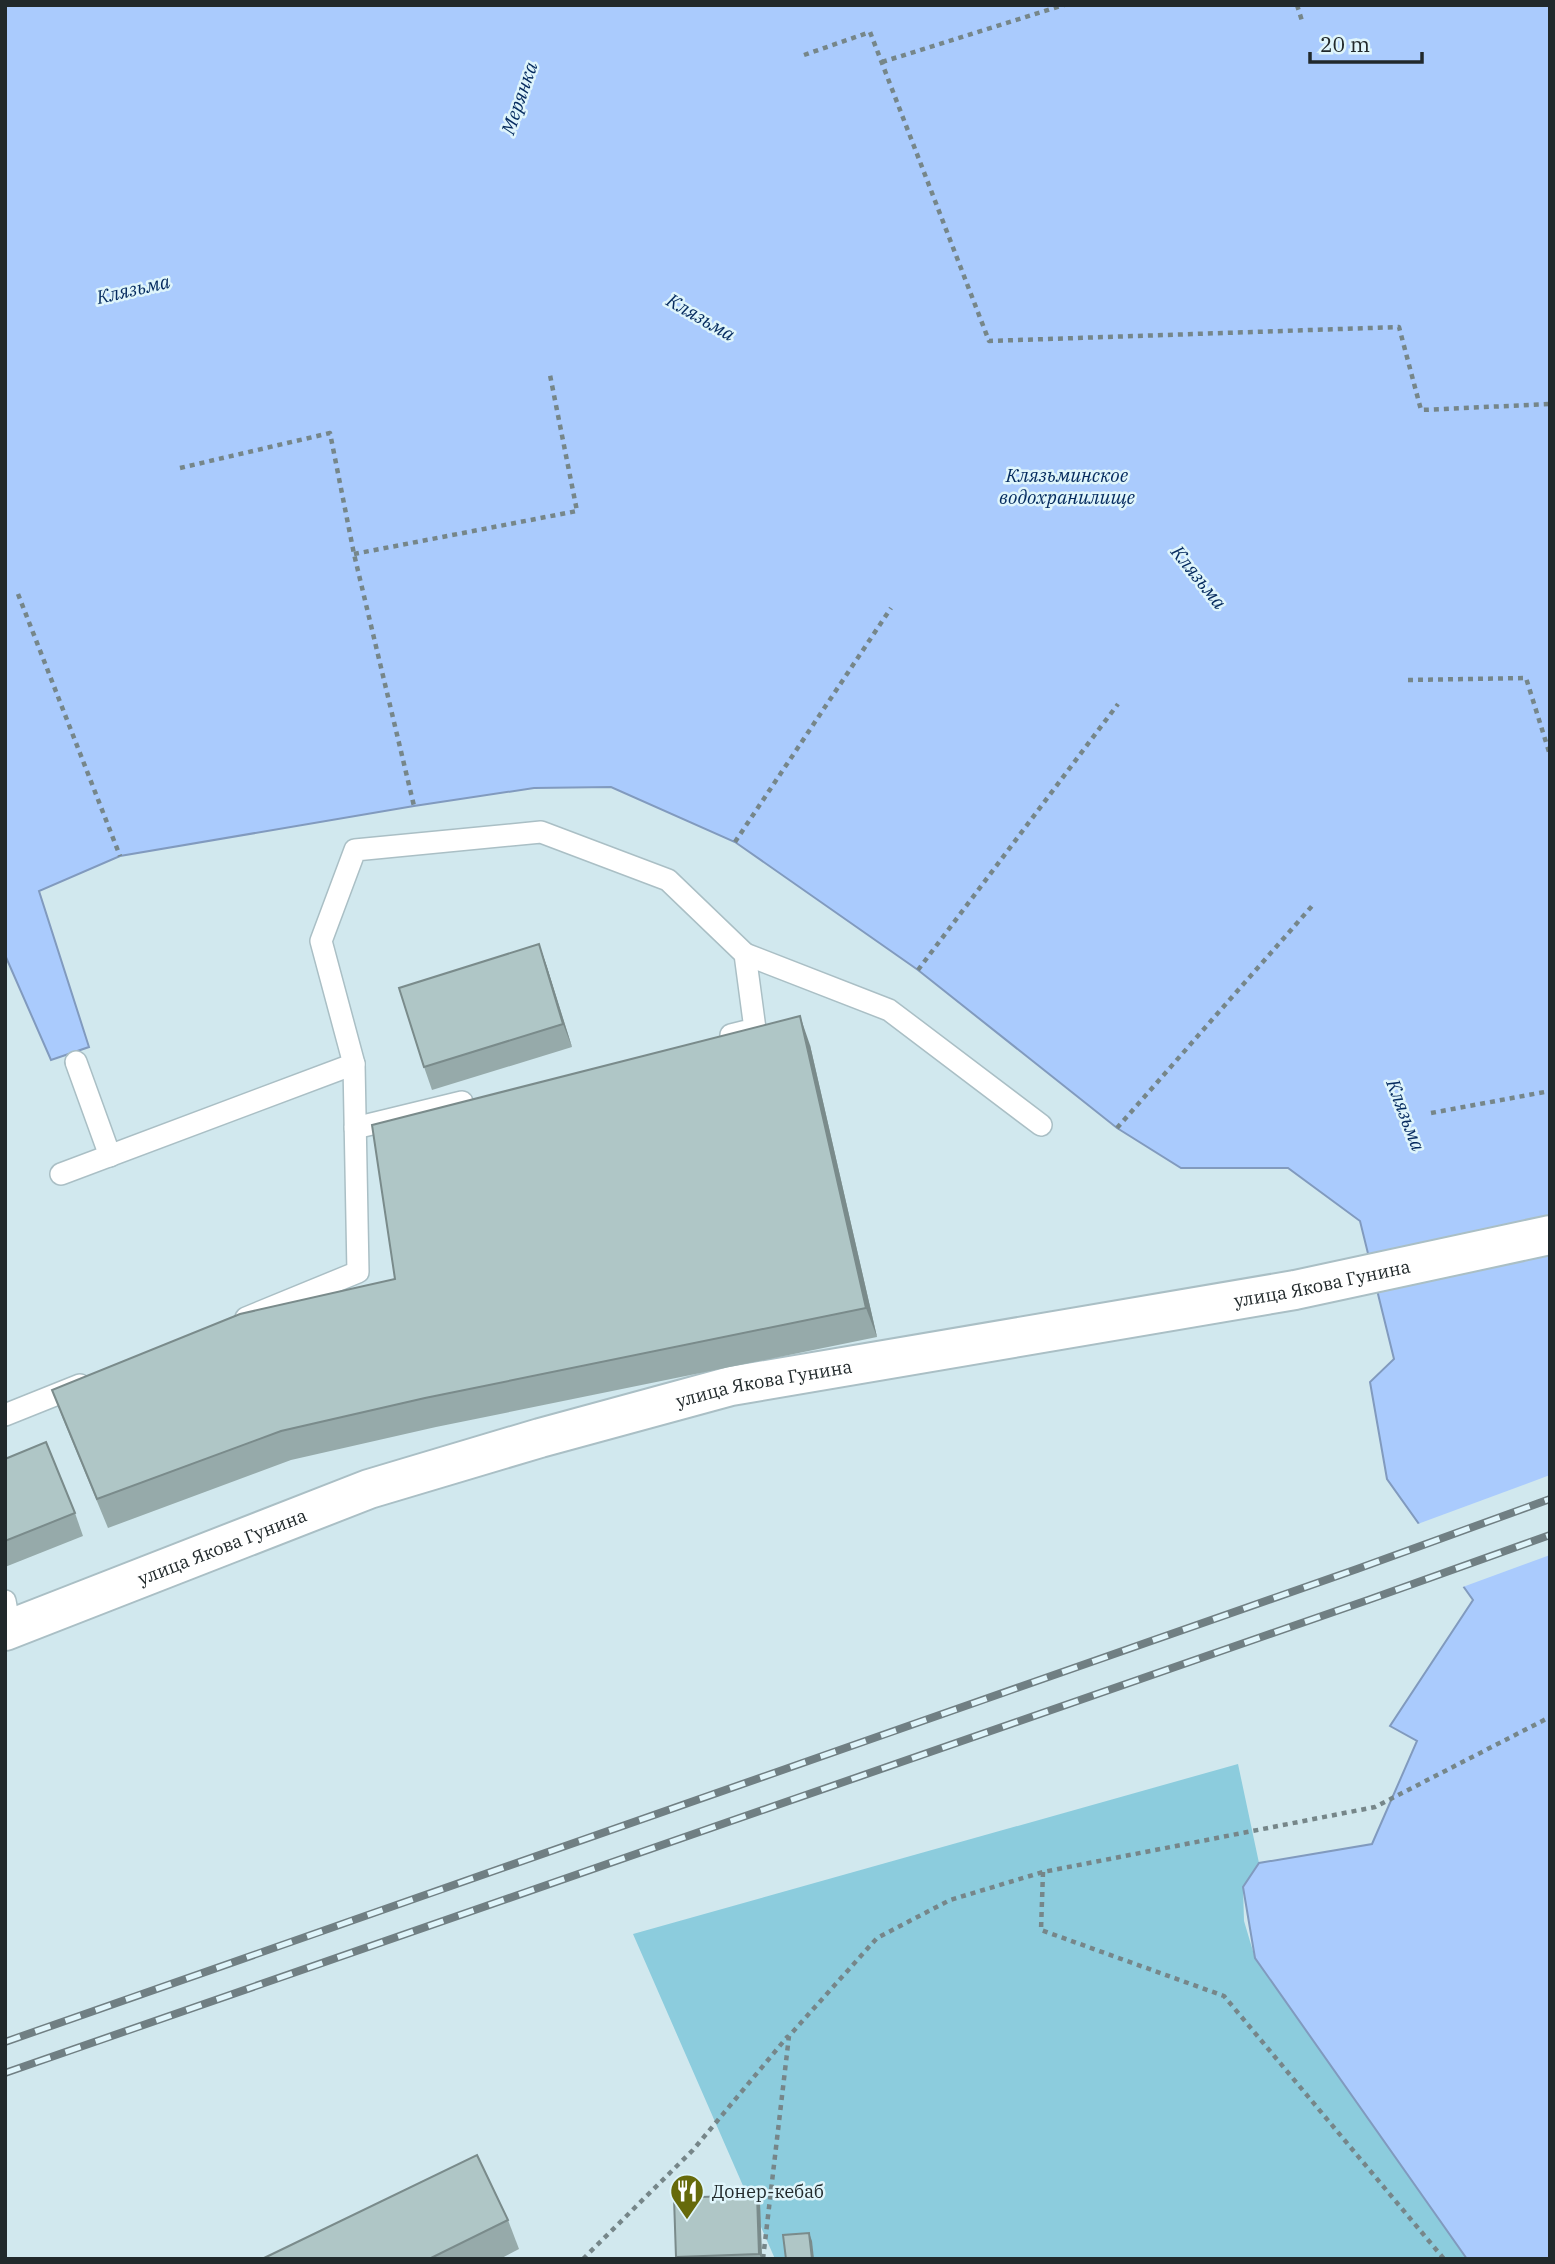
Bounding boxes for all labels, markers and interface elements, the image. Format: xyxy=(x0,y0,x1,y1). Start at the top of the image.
scale bar xyxy=(1310,21,1422,65)
text: 20 m xyxy=(1320,30,1370,58)
water label: Мерянка xyxy=(495,58,543,138)
water label: Клязьма xyxy=(93,269,173,309)
water label: Клязьма xyxy=(662,287,740,346)
water label: Клязьминское водохранилище xyxy=(999,463,1135,509)
water label: Клязьма xyxy=(1165,540,1232,614)
water label: Клязьма xyxy=(1381,1075,1431,1155)
street label: улица Якова Гунина xyxy=(1232,1254,1412,1312)
street label: улица Якова Гунина xyxy=(673,1354,854,1412)
street label: улица Якова Гунина xyxy=(134,1503,310,1590)
restaurant icon: Донер-кебаб xyxy=(668,2172,706,2221)
place label: Донер-кебаб xyxy=(712,2180,824,2203)

